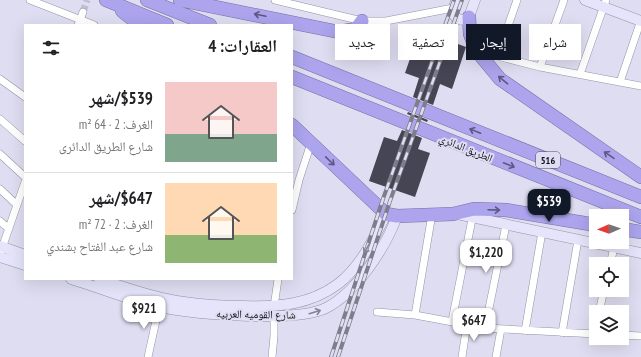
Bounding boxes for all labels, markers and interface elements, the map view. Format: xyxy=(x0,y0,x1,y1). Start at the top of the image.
one-way arrow xyxy=(253,10,266,18)
chip: جديد xyxy=(335,24,390,60)
chip: تصفية xyxy=(398,24,458,60)
chip: إيجار xyxy=(466,24,521,60)
chip: شراء xyxy=(529,24,581,60)
text: العقارات: 4 xyxy=(208,35,277,57)
icon: filters xyxy=(40,37,62,59)
one-way arrow xyxy=(497,75,508,84)
text: $539/شهر xyxy=(89,87,153,109)
icon: home xyxy=(197,98,245,146)
text: الغرف: 2 · 64 m² xyxy=(79,116,153,133)
one-way arrow xyxy=(469,126,481,134)
street label: الطريق الدائري xyxy=(436,131,495,167)
text: شارع الطريق الدائرى xyxy=(59,138,153,155)
one-way arrow xyxy=(604,151,615,159)
road number: 516 xyxy=(536,152,560,168)
one-way arrow xyxy=(325,156,335,166)
one-way arrow xyxy=(503,162,515,169)
text: $647/شهر xyxy=(89,187,153,209)
pin: $539 xyxy=(525,189,573,223)
text: $539 xyxy=(537,193,561,210)
icon: home xyxy=(197,199,245,247)
one-way arrow xyxy=(487,206,500,214)
north arrow xyxy=(589,209,629,249)
map controls xyxy=(589,209,629,345)
text: الغرف: 2 · 72 m² xyxy=(79,216,153,233)
text: شارع عبد الفتاح بشندي xyxy=(46,238,153,255)
pin: $1,220 xyxy=(453,240,519,274)
one-way arrow xyxy=(362,242,370,254)
text: $1,220 xyxy=(469,244,503,261)
button: locate xyxy=(589,257,629,297)
pin: $921 xyxy=(120,296,168,330)
text: $921 xyxy=(132,300,156,317)
button: layers xyxy=(589,305,629,345)
street label: شارع القوميه العربيه xyxy=(216,306,296,322)
one-way arrow xyxy=(308,308,321,315)
pin: $647 xyxy=(450,308,498,342)
text: $647 xyxy=(462,312,486,329)

